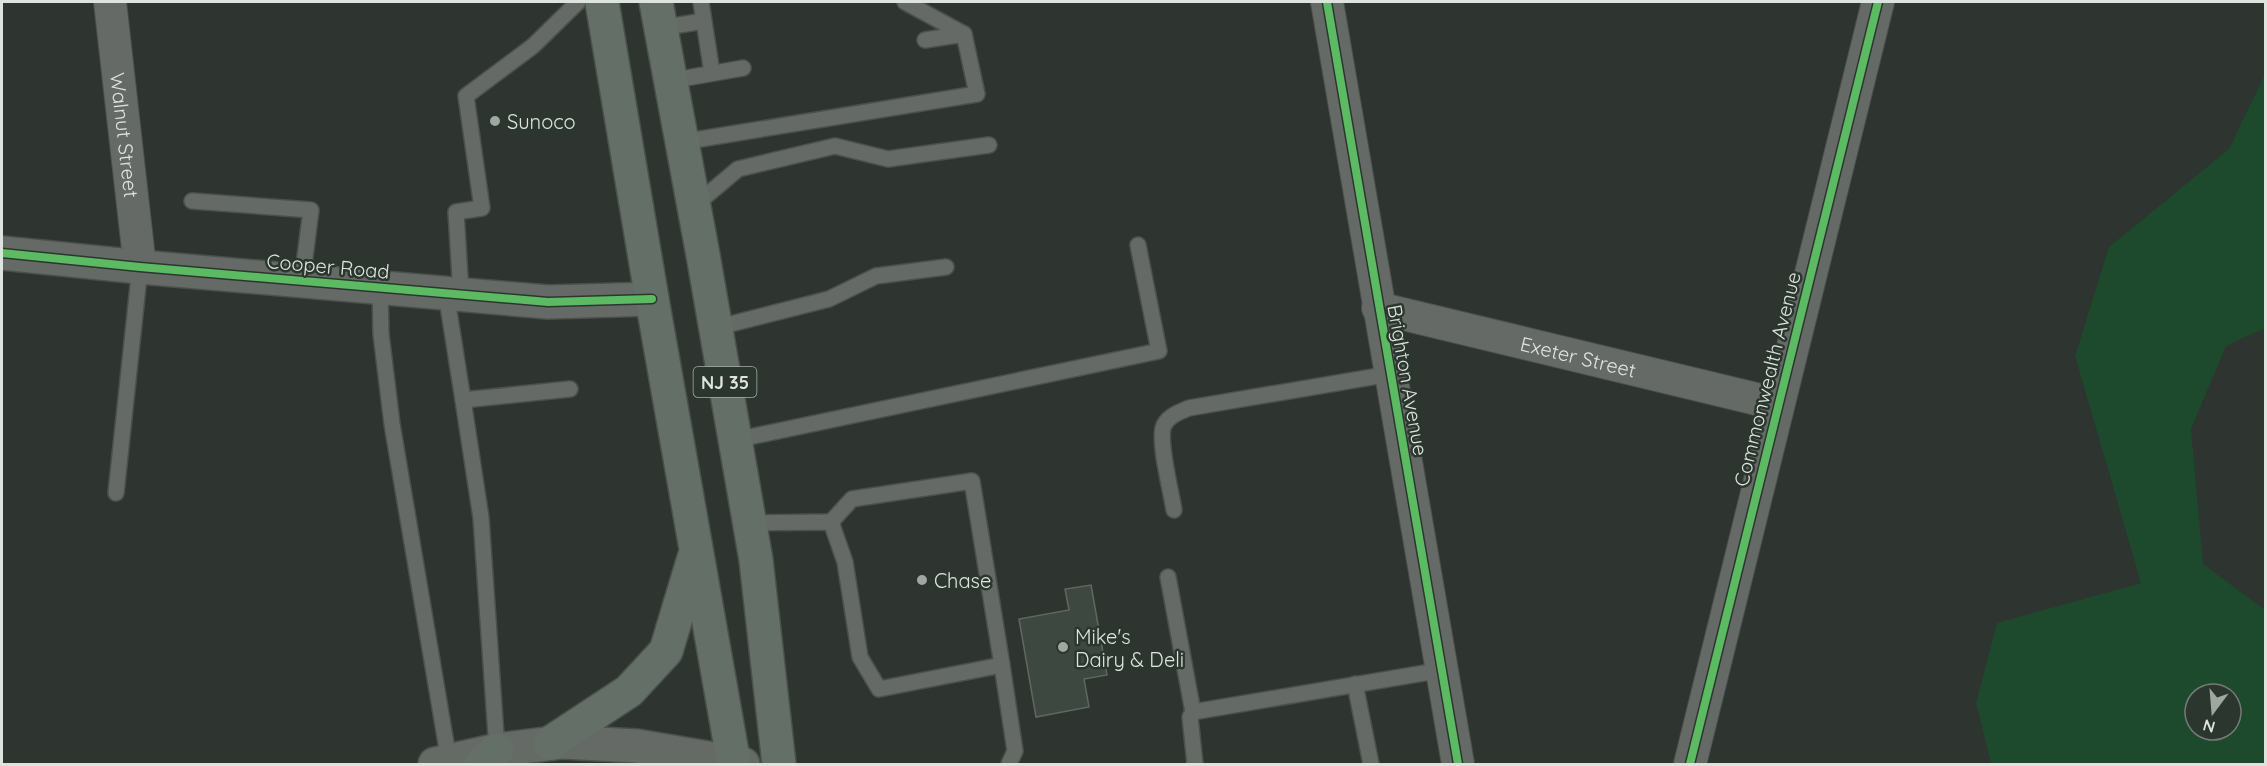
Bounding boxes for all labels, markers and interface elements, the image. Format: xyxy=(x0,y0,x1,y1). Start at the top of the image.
street label: Walnut Street xyxy=(106,71,145,199)
place label: Sunoco xyxy=(507,109,576,134)
marker: Sunoco xyxy=(488,114,502,128)
street label: Cooper Road xyxy=(265,248,391,284)
street label: Commonwealth Avenue xyxy=(1728,269,1806,489)
street label: Brighton Avenue xyxy=(1382,302,1434,458)
street label: Exeter Street xyxy=(1518,330,1639,382)
road number: NJ 35 xyxy=(694,367,756,397)
place label: Chase xyxy=(934,568,991,593)
marker: Chase xyxy=(915,573,929,587)
place label: Mike's Dairy & Deli xyxy=(1075,624,1184,672)
marker: Mike's Dairy & Deli xyxy=(1056,640,1070,654)
north arrow xyxy=(2183,682,2243,742)
text: N xyxy=(2200,715,2217,738)

